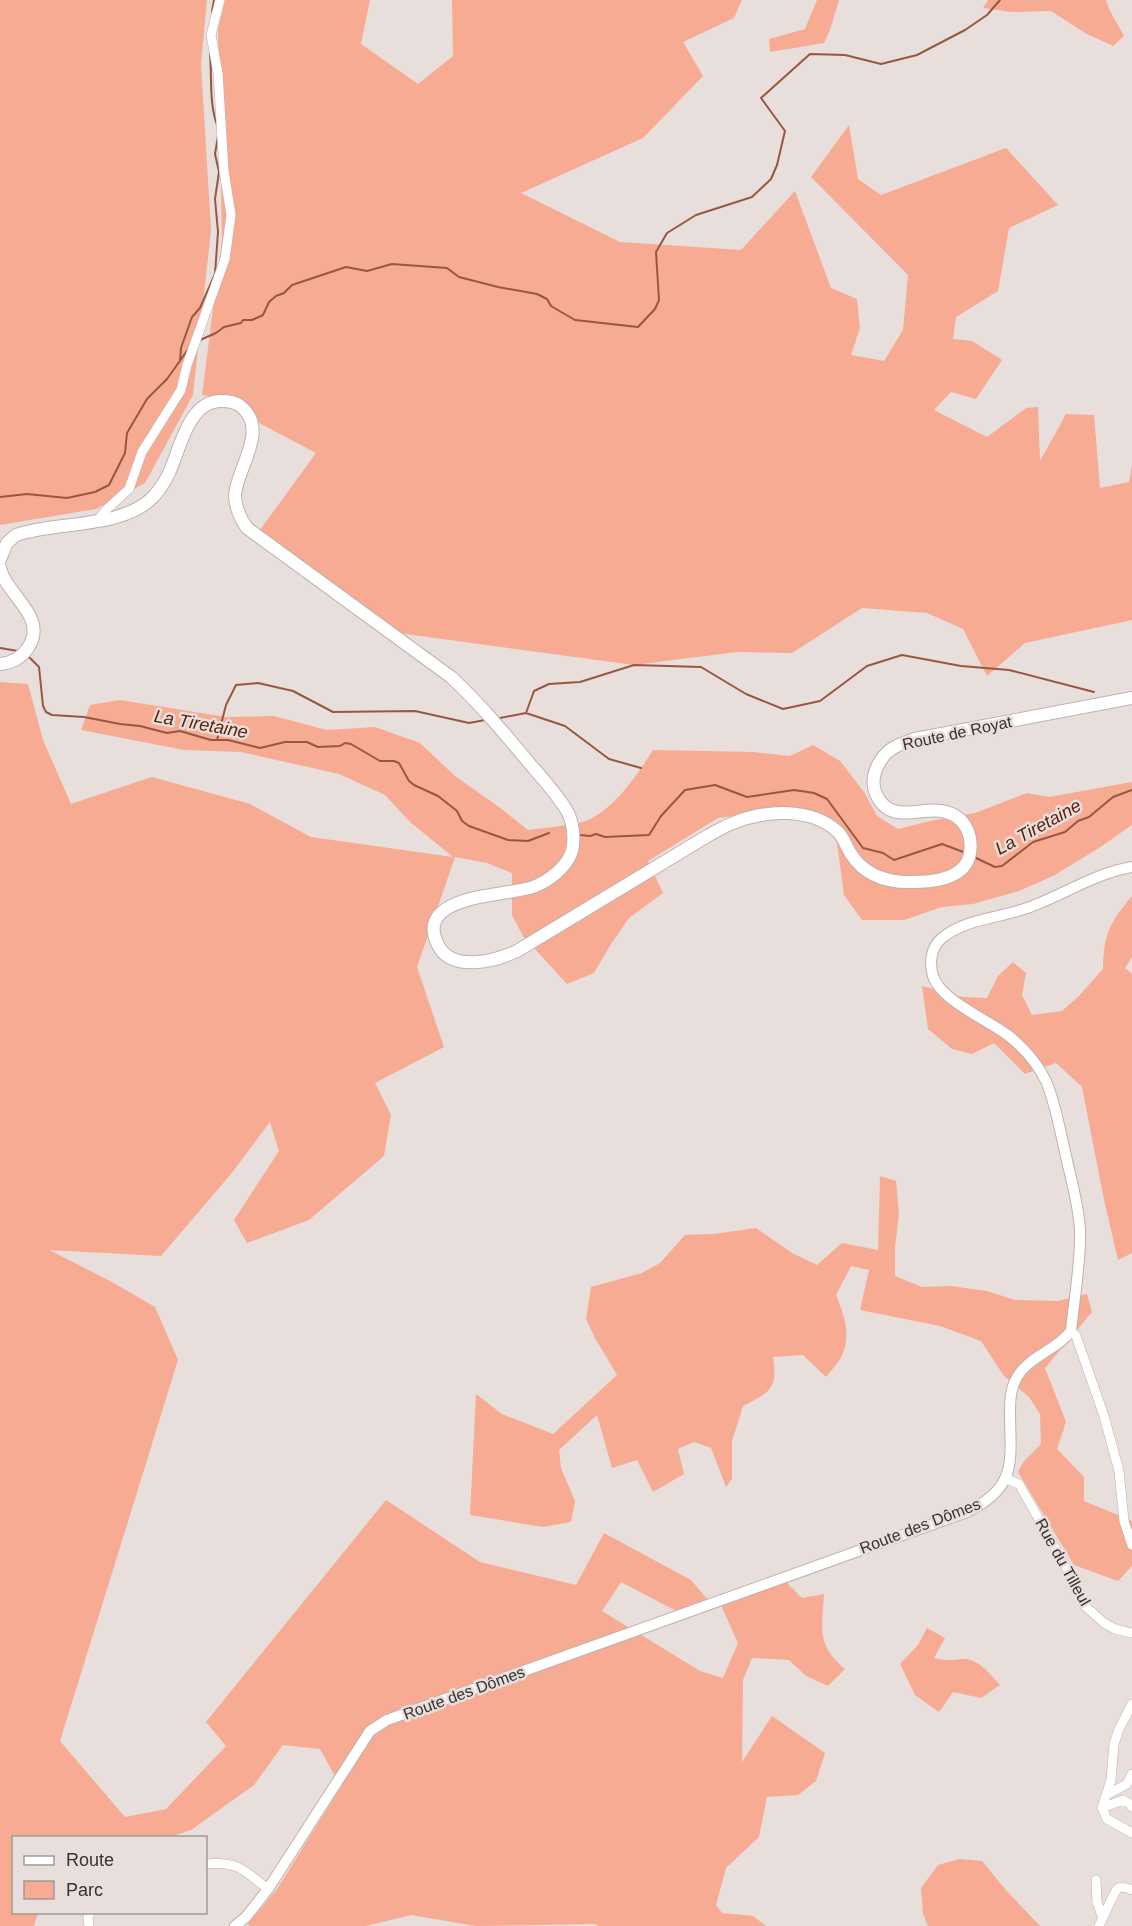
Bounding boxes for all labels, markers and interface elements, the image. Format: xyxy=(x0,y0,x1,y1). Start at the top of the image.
water label: La Tiretaine xyxy=(153,706,249,742)
street label: Route de Royat xyxy=(901,713,1014,753)
water label: La Tiretaine xyxy=(992,795,1084,859)
street label: Route des Dômes xyxy=(857,1495,983,1557)
street label: Rue du Tilleul xyxy=(1032,1515,1094,1609)
street label: Route des Dômes xyxy=(401,1663,527,1723)
legend xyxy=(12,1836,207,1914)
text: Route xyxy=(66,1850,114,1870)
text: Parc xyxy=(66,1880,103,1900)

